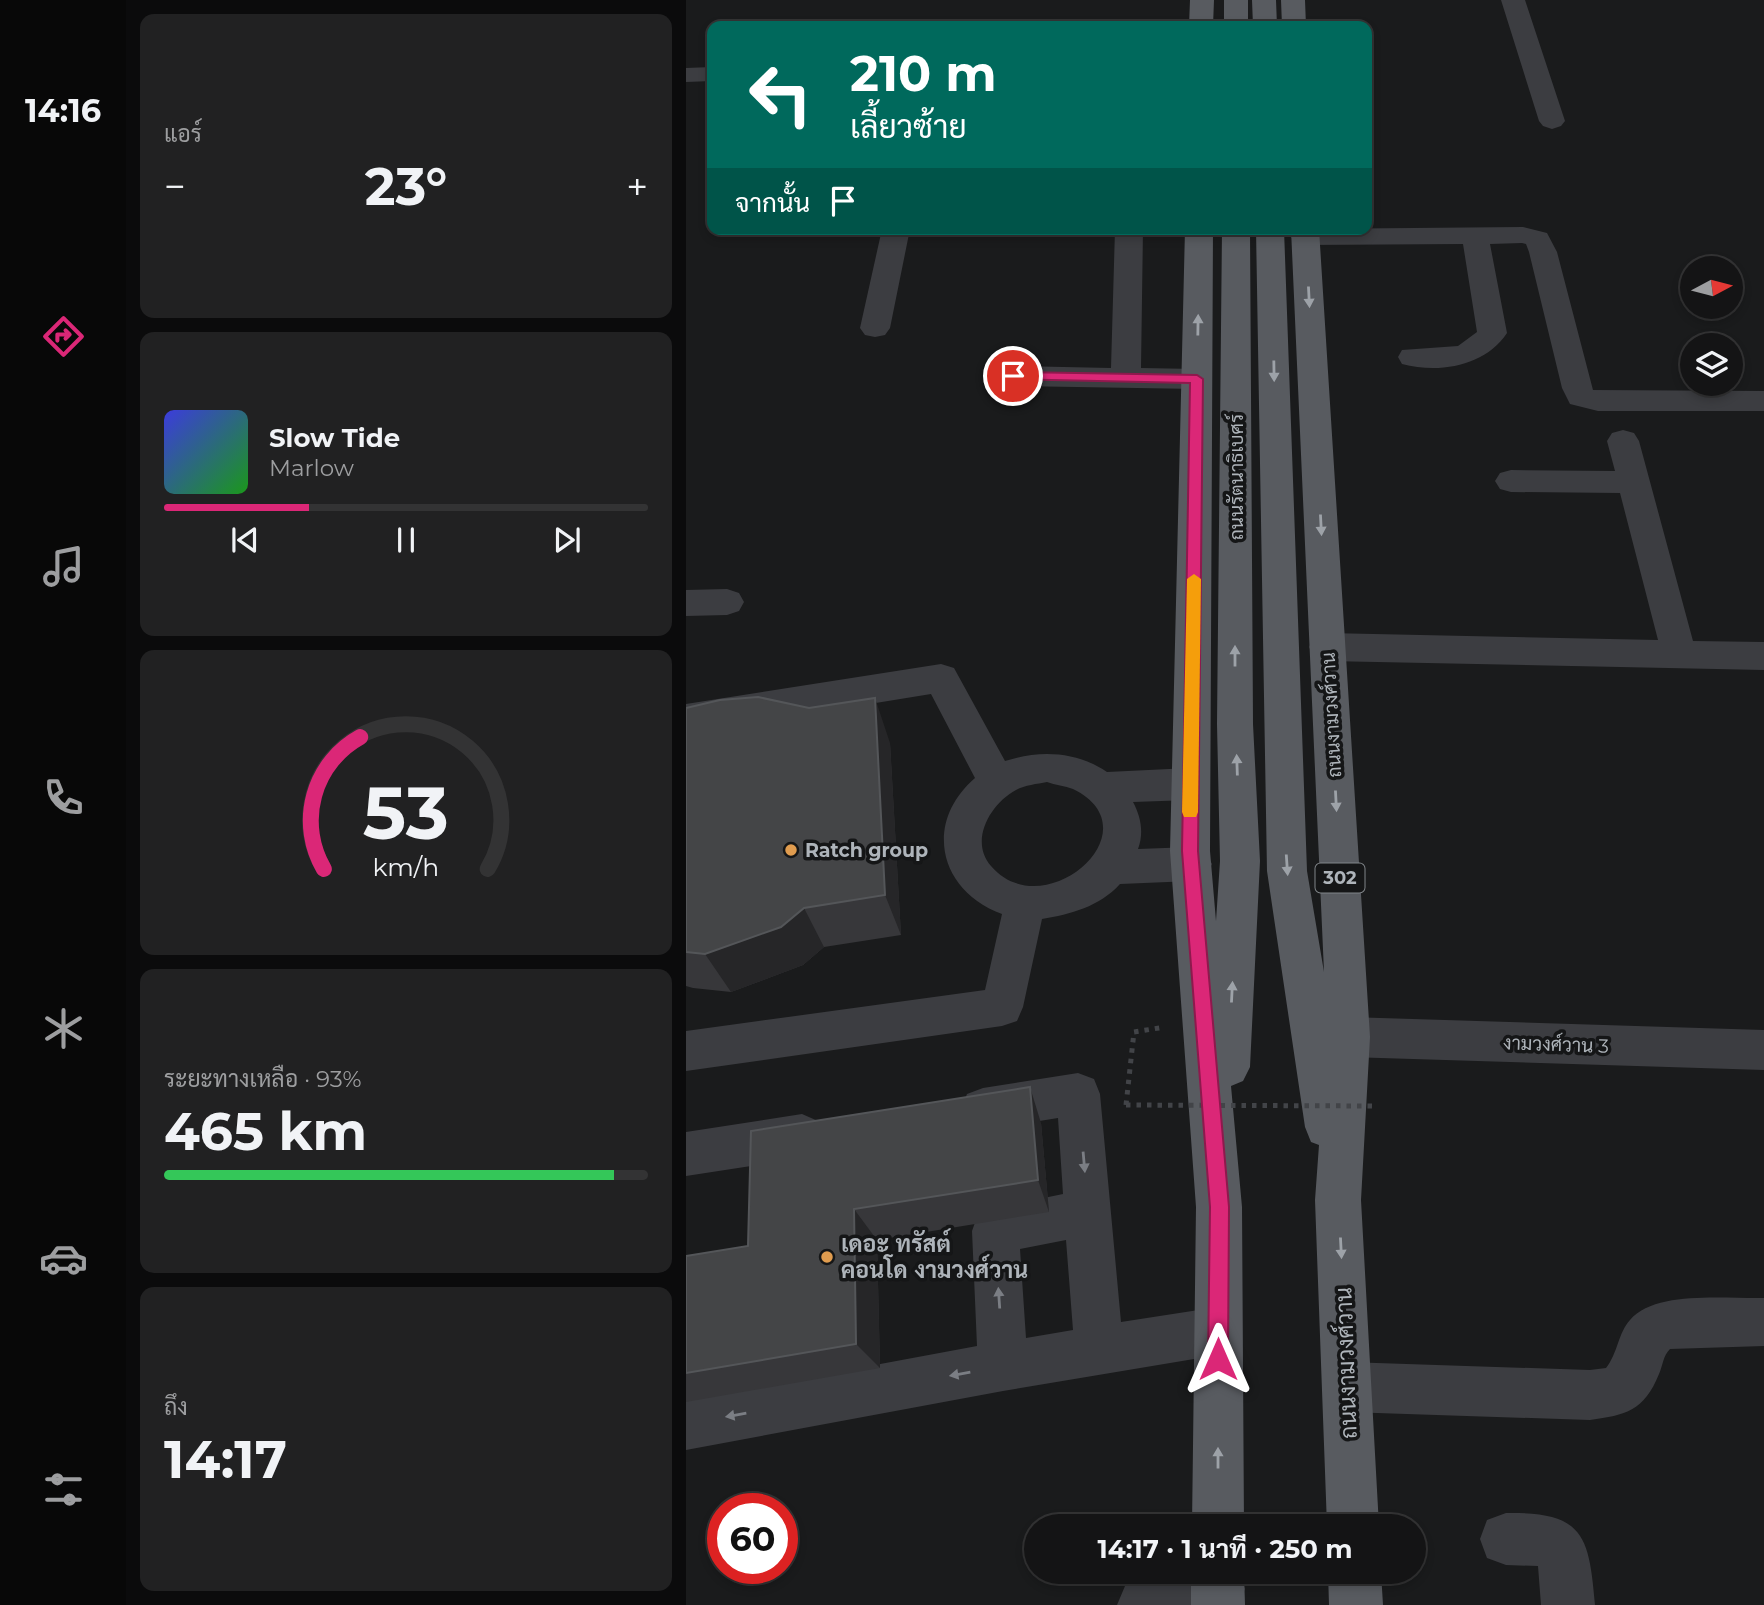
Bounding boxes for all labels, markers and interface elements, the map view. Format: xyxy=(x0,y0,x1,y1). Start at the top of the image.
text: 210 m xyxy=(850,44,997,103)
icon: left xyxy=(735,49,826,140)
text: 14:16 xyxy=(25,91,101,130)
text: เลี้ยวซ้าย xyxy=(850,107,967,146)
text: แอร์ xyxy=(164,120,202,148)
text: 23° xyxy=(365,155,447,218)
text: − xyxy=(164,163,186,210)
text: + xyxy=(626,163,648,210)
icon: arrive xyxy=(824,182,862,220)
text: จากนั้น xyxy=(735,187,810,219)
north arrow xyxy=(1680,256,1743,318)
map controls xyxy=(1680,256,1743,396)
one-way arrow xyxy=(1303,287,1314,309)
icon: directions xyxy=(39,312,88,361)
one-way arrow xyxy=(1192,314,1203,336)
button: layers xyxy=(1680,333,1743,396)
pin xyxy=(983,346,1043,406)
icon: arrive xyxy=(994,357,1032,395)
one-way arrow xyxy=(1268,360,1279,382)
street label: ถนนรัตนาธิเบศร์ xyxy=(1224,414,1248,540)
text: Slow Tide xyxy=(269,422,400,454)
text: Marlow xyxy=(269,454,354,482)
one-way arrow xyxy=(1316,514,1327,536)
icon: previous xyxy=(226,521,264,559)
icon: pause xyxy=(387,521,425,559)
icon: next xyxy=(548,521,586,559)
icon: music xyxy=(39,542,88,591)
one-way arrow xyxy=(1229,645,1241,667)
street label: ถนนงามวงศ์วาน xyxy=(1316,652,1346,778)
one-way arrow xyxy=(1231,754,1242,776)
text: 53 xyxy=(363,769,449,857)
icon: phone xyxy=(39,773,88,822)
one-way arrow xyxy=(1330,790,1341,812)
place label: Ratch group xyxy=(805,839,928,862)
marker: Ratch group xyxy=(783,842,799,858)
text: km/h xyxy=(373,851,439,881)
one-way arrow xyxy=(1282,855,1293,877)
road number: 302 xyxy=(1316,864,1364,892)
one-way arrow xyxy=(1227,981,1238,1003)
icon: climate xyxy=(39,1004,88,1053)
street label: งามวงศ์วาน 3 xyxy=(1503,1030,1609,1058)
text: ระยะทางเหลือ · 93% xyxy=(164,1065,362,1093)
text: 465 km xyxy=(164,1100,367,1163)
one-way arrow xyxy=(1079,1151,1090,1173)
place label: เดอะ ทรัสต์ คอนโด งามวงศ์วาน xyxy=(841,1228,1028,1284)
icon: car xyxy=(39,1234,88,1283)
one-way arrow xyxy=(1335,1237,1346,1259)
marker: เดอะ ทรัสต์ คอนโด งามวงศ์วาน xyxy=(819,1249,835,1265)
one-way arrow xyxy=(993,1287,1004,1309)
street label: ถนนงามวงศ์วาน xyxy=(1327,1287,1363,1440)
position arrow xyxy=(1181,1322,1255,1396)
one-way arrow xyxy=(949,1369,971,1380)
text: ถึง xyxy=(164,1393,188,1421)
one-way arrow xyxy=(725,1410,747,1421)
text: 14:17 xyxy=(164,1428,287,1491)
one-way arrow xyxy=(1212,1447,1224,1469)
icon: filters xyxy=(39,1465,88,1514)
speed limit sign: 60 xyxy=(707,1493,798,1584)
text: 14:17 · 1 นาที · 250 m xyxy=(1097,1533,1353,1565)

